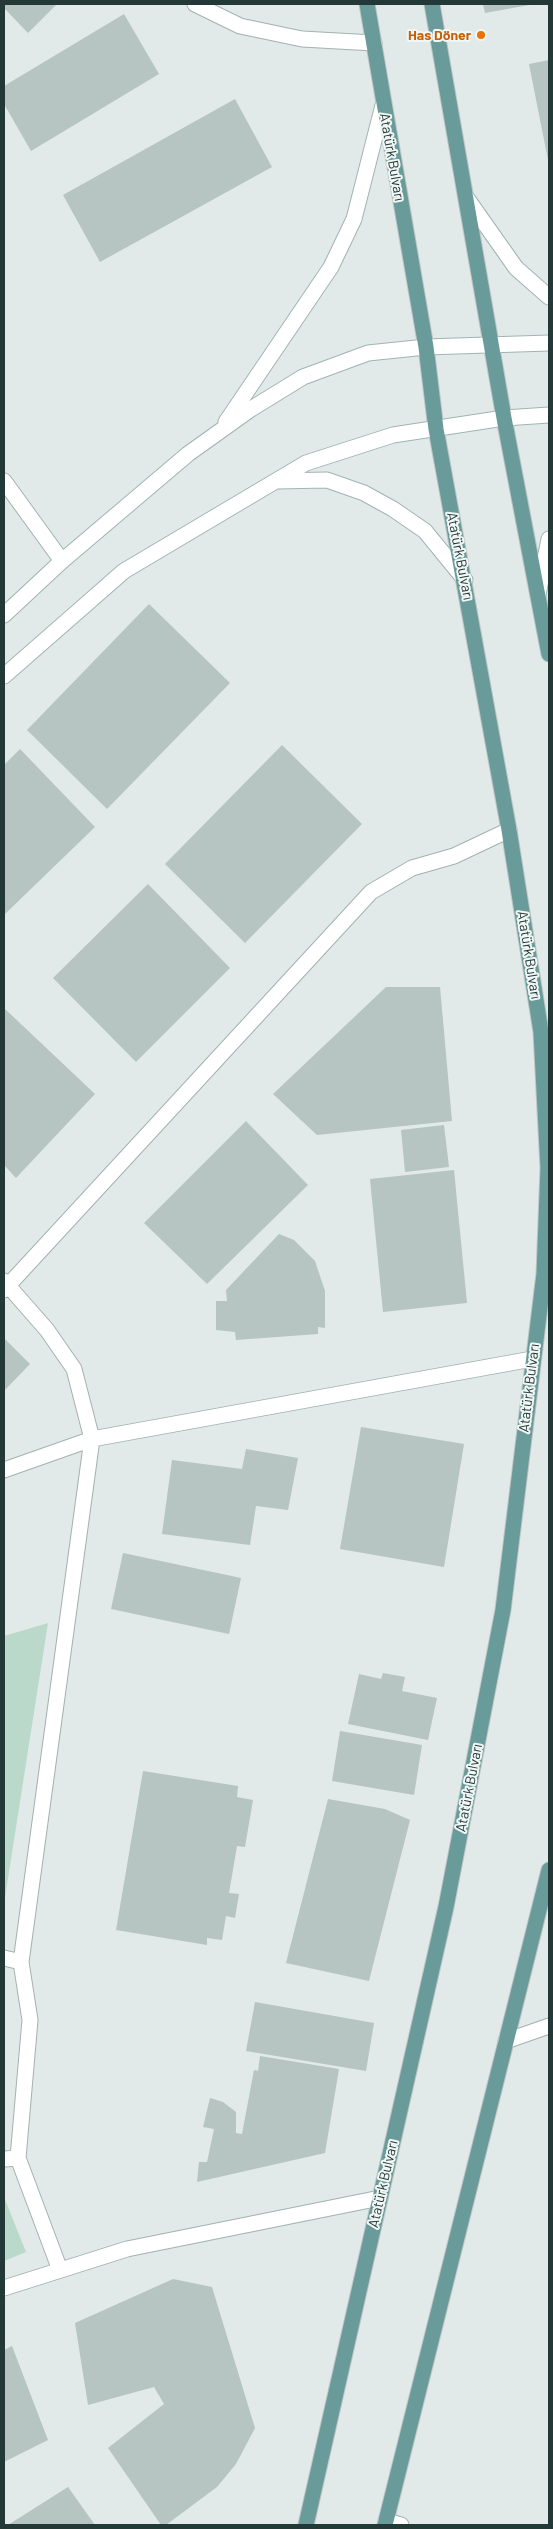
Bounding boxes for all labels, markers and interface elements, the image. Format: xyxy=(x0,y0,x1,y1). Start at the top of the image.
place label: Has Döner xyxy=(408,27,471,43)
marker: Has Döner xyxy=(475,29,487,41)
street label: Atatürk Bulvarı xyxy=(376,112,408,202)
street label: Atatürk Bulvarı xyxy=(443,511,477,601)
street label: Atatürk Bulvarı xyxy=(514,910,544,1000)
street label: Atatürk Bulvarı xyxy=(515,1343,543,1433)
street label: Atatürk Bulvarı xyxy=(452,1743,486,1833)
street label: Atatürk Bulvarı xyxy=(365,2139,401,2229)

